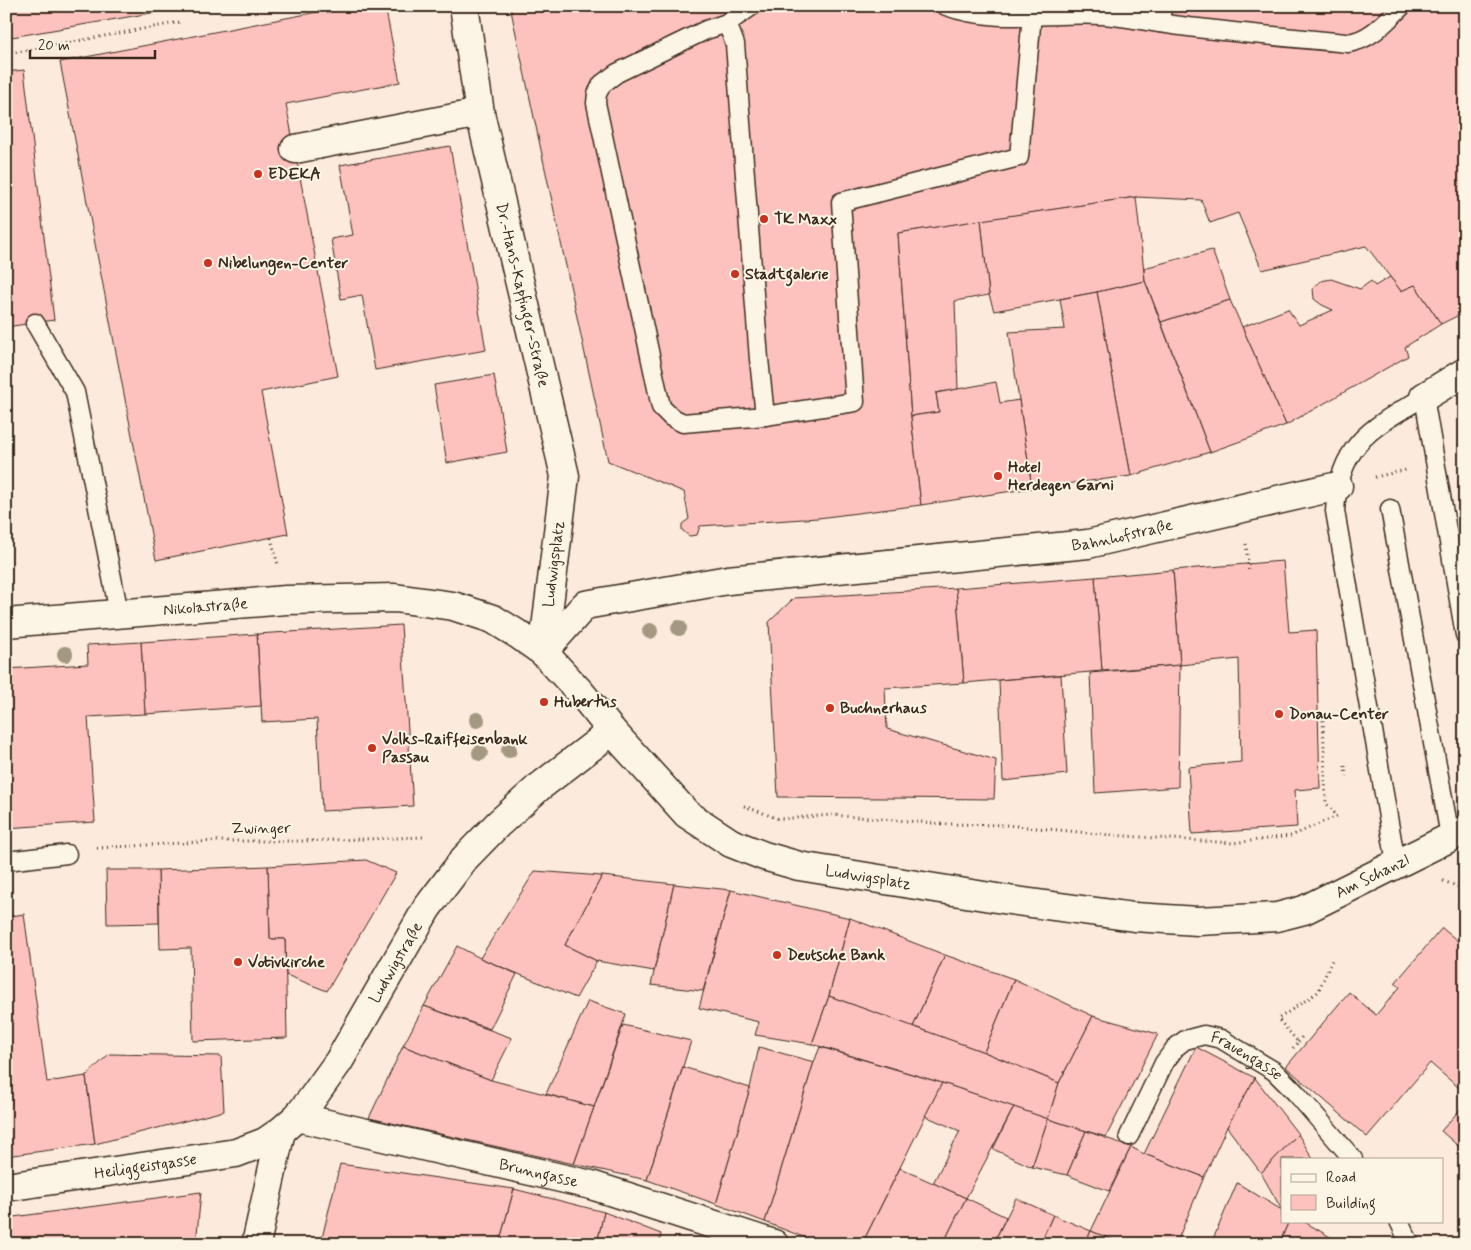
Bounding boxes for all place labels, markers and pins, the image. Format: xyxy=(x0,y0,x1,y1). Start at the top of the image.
place label: EDEKA xyxy=(268,164,321,185)
marker: EDEKA xyxy=(252,168,264,180)
place label: TK Maxx xyxy=(774,209,837,230)
marker: TK Maxx xyxy=(758,213,770,225)
place label: Nibelungen-Center xyxy=(218,253,348,276)
marker: Nibelungen-Center xyxy=(202,257,214,269)
place label: Stadtgalerie xyxy=(745,264,829,287)
marker: Stadtgalerie xyxy=(729,268,741,280)
place label: Hotel Herdegen Garni xyxy=(1008,457,1114,497)
marker: Hotel Herdegen Garni xyxy=(992,470,1004,482)
place label: Hubertus xyxy=(554,692,618,713)
marker: Hubertus xyxy=(538,696,550,708)
place label: Buchnerhaus xyxy=(840,698,928,719)
marker: Buchnerhaus xyxy=(824,702,836,714)
place label: Donau-Center xyxy=(1289,704,1389,725)
marker: Donau-Center xyxy=(1273,708,1285,720)
place label: Volks-Raiffeisenbank Passau xyxy=(382,729,528,768)
marker: Volks-Raiffeisenbank Passau xyxy=(366,742,378,754)
place label: Deutsche Bank xyxy=(787,945,885,966)
marker: Deutsche Bank xyxy=(771,949,783,961)
place label: Votivkirche xyxy=(248,952,325,973)
marker: Votivkirche xyxy=(232,956,244,968)

